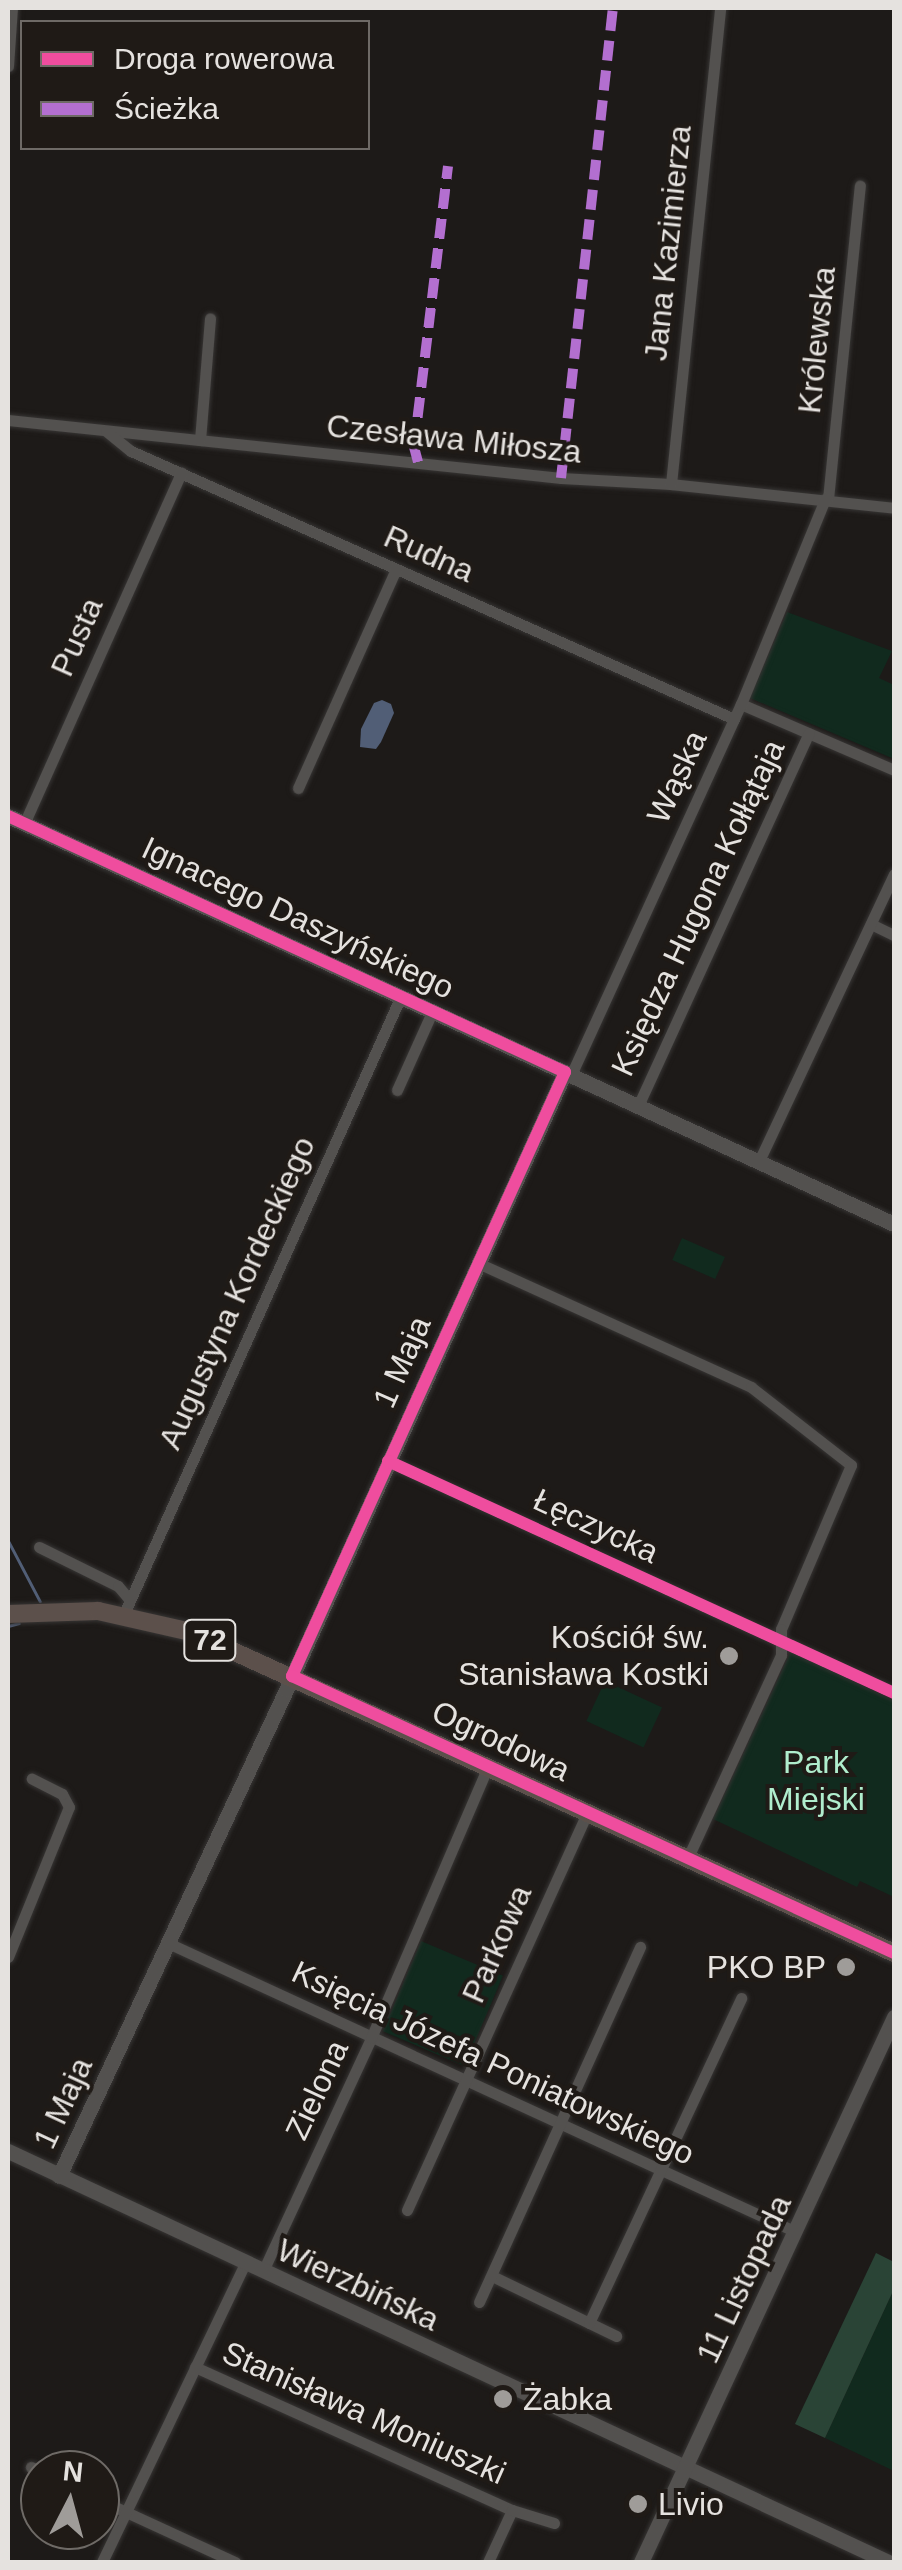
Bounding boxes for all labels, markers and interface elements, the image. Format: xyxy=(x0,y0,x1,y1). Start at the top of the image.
legend xyxy=(20,20,370,150)
text: Droga rowerowa xyxy=(114,42,334,75)
text: Ścieżka xyxy=(114,92,219,125)
street label: Jana Kazimierza xyxy=(637,123,699,363)
street label: Królewska xyxy=(790,265,844,415)
street label: Czesława Miłosza xyxy=(325,407,583,471)
street label: Rudna xyxy=(378,517,480,591)
street label: Pusta xyxy=(43,592,111,682)
street label: Wąska xyxy=(639,725,715,829)
street label: Księdza Hugona Kołłątaja xyxy=(603,734,793,1082)
street label: Ignacego Daszyńskiego xyxy=(136,829,460,1007)
street label: Augustyna Kordeckiego xyxy=(151,1131,323,1455)
street label: 1 Maja xyxy=(365,1310,439,1414)
street label: Łęczycka xyxy=(527,1480,665,1572)
road number: 72 xyxy=(182,1615,238,1665)
place label: Kościół św. Stanisława Kostki xyxy=(458,1619,709,1694)
marker: Kościół św. Stanisława Kostki xyxy=(718,1645,740,1667)
street label: Ogrodowa xyxy=(426,1692,576,1790)
park label: Park Miejski xyxy=(767,1744,865,1819)
street label: Parkowa xyxy=(454,1879,540,2009)
place label: PKO BP xyxy=(707,1948,826,1986)
street label: Księcia Józefa Poniatowskiego xyxy=(286,1953,700,2173)
marker: PKO BP xyxy=(835,1956,857,1978)
street label: Zielona xyxy=(277,2034,357,2146)
street label: 1 Maja xyxy=(25,2051,101,2155)
street label: 11 Listopada xyxy=(688,2189,800,2369)
street label: Wierzbińska xyxy=(271,2231,445,2339)
street label: Stanisława Moniuszki xyxy=(216,2333,512,2493)
place label: Żabka xyxy=(523,2380,612,2418)
marker: Żabka xyxy=(492,2388,514,2410)
north arrow xyxy=(20,2450,120,2550)
text: N xyxy=(61,2455,85,2488)
place label: Livio xyxy=(658,2485,724,2523)
marker: Livio xyxy=(627,2493,649,2515)

